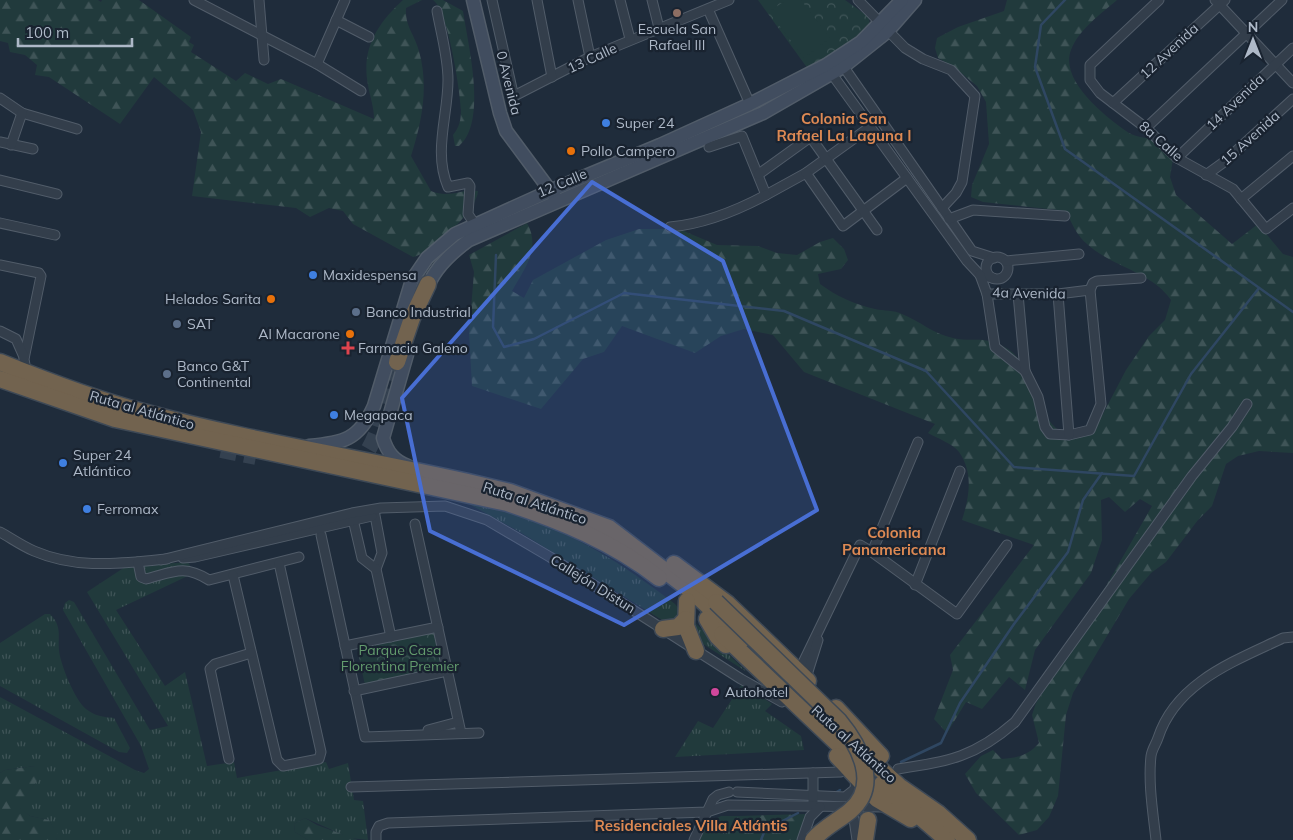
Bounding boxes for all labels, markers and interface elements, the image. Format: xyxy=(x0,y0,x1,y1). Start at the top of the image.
marker: Escuela San Rafael III xyxy=(671,7,683,19)
scale bar xyxy=(18,15,131,47)
north arrow xyxy=(1228,15,1278,65)
text: N xyxy=(1248,18,1258,36)
street label: 12 Avenida xyxy=(1136,19,1202,83)
place label: Escuela San Rafael III xyxy=(638,20,716,54)
text: 100 m xyxy=(25,23,69,42)
street label: 13 Calle xyxy=(564,39,620,77)
street label: 0 Avenida xyxy=(492,49,526,117)
street label: 14 Avenida xyxy=(1202,70,1268,134)
street label: 15 Avenida xyxy=(1217,107,1283,169)
district label: Colonia San Rafael La Laguna I xyxy=(776,109,912,145)
place label: Super 24 xyxy=(616,114,675,132)
marker: Super 24 xyxy=(600,117,612,129)
street label: 8a Calle xyxy=(1135,117,1187,165)
place label: Pollo Campero xyxy=(581,142,675,160)
marker: Pollo Campero xyxy=(565,145,577,157)
street label: 12 Calle xyxy=(534,164,590,202)
place label: Maxidespensa xyxy=(323,266,417,284)
marker: Maxidespensa xyxy=(307,269,319,281)
street label: 4a Avenida xyxy=(992,283,1066,303)
place label: Helados Sarita xyxy=(165,290,261,308)
marker: Helados Sarita xyxy=(265,293,277,305)
place label: Banco Industrial xyxy=(366,303,471,321)
marker: Banco Industrial xyxy=(350,306,362,318)
place label: SAT xyxy=(187,315,214,333)
marker: SAT xyxy=(171,318,183,330)
place label: Al Macarone xyxy=(258,325,340,343)
marker: Al Macarone xyxy=(344,328,356,340)
place label: Farmacia Galeno xyxy=(358,339,468,357)
marker: Farmacia Galeno xyxy=(342,342,354,354)
place label: Banco G&T Continental xyxy=(177,357,251,391)
marker: Banco G&T Continental xyxy=(161,368,173,380)
street label: Ruta al Atlántico xyxy=(88,386,196,434)
place label: Megapaca xyxy=(344,406,413,424)
marker: Megapaca xyxy=(328,409,340,421)
place label: Super 24 Atlántico xyxy=(73,446,132,480)
marker: Super 24 Atlántico xyxy=(57,457,69,469)
street label: Ruta al Atlántico xyxy=(481,478,589,528)
place label: Ferromax xyxy=(97,500,159,518)
marker: Ferromax xyxy=(81,503,93,515)
district label: Colonia Panamericana xyxy=(842,523,946,559)
street label: Callejón Distun xyxy=(547,551,639,617)
park label: Parque Casa Florentina Premier xyxy=(341,641,460,675)
place label: Autohotel xyxy=(725,683,788,701)
marker: Autohotel xyxy=(709,686,721,698)
street label: Ruta al Atlántico xyxy=(808,701,900,787)
district label: Residenciales Villa Atlántis xyxy=(594,816,788,835)

